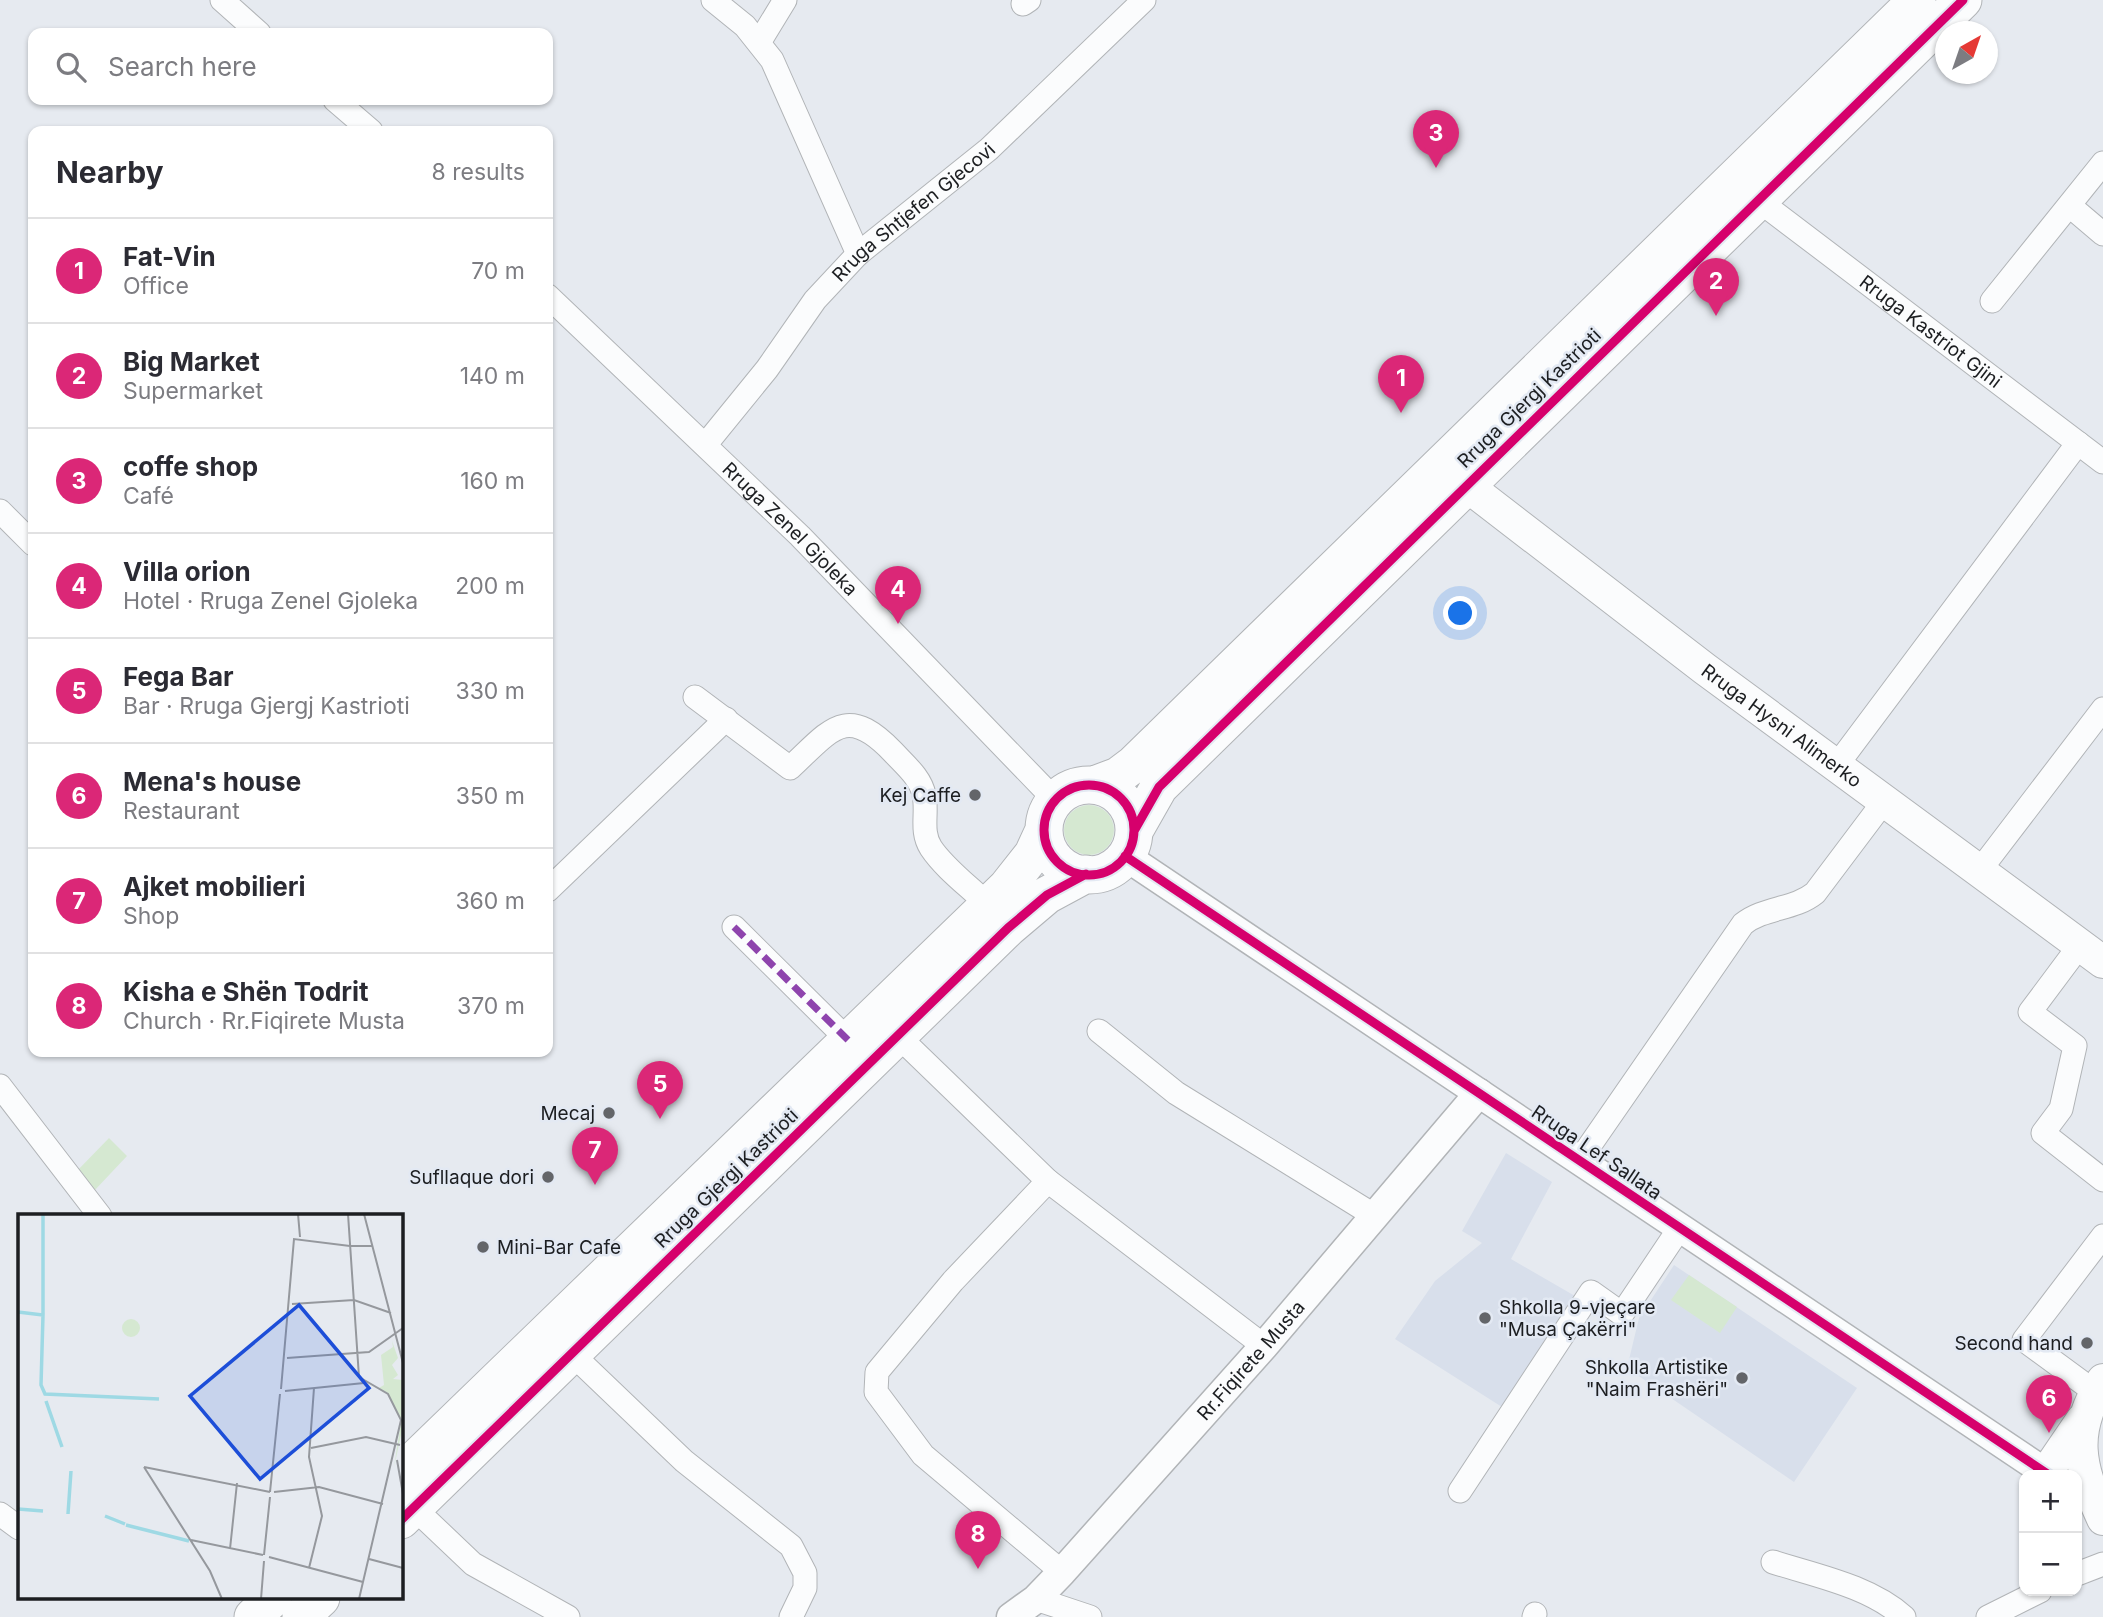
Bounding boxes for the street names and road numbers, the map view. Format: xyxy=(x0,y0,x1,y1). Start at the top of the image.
street label: Rruga Shtjefen Gjecovi xyxy=(827,138,1000,286)
street label: Rruga Kastriot Gjini xyxy=(1855,270,2006,393)
street label: Rruga Gjergj Kastrioti xyxy=(1453,324,1606,473)
street label: Rruga Zenel Gjoleka xyxy=(718,457,862,601)
street label: Rruga Hysni Alimerko xyxy=(1697,659,1866,793)
street label: Rruga Lef Sallata xyxy=(1527,1100,1666,1204)
street label: Rruga Gjergj Kastrioti xyxy=(650,1104,803,1253)
street label: Rr.Fiqirete Musta xyxy=(1192,1296,1310,1425)

